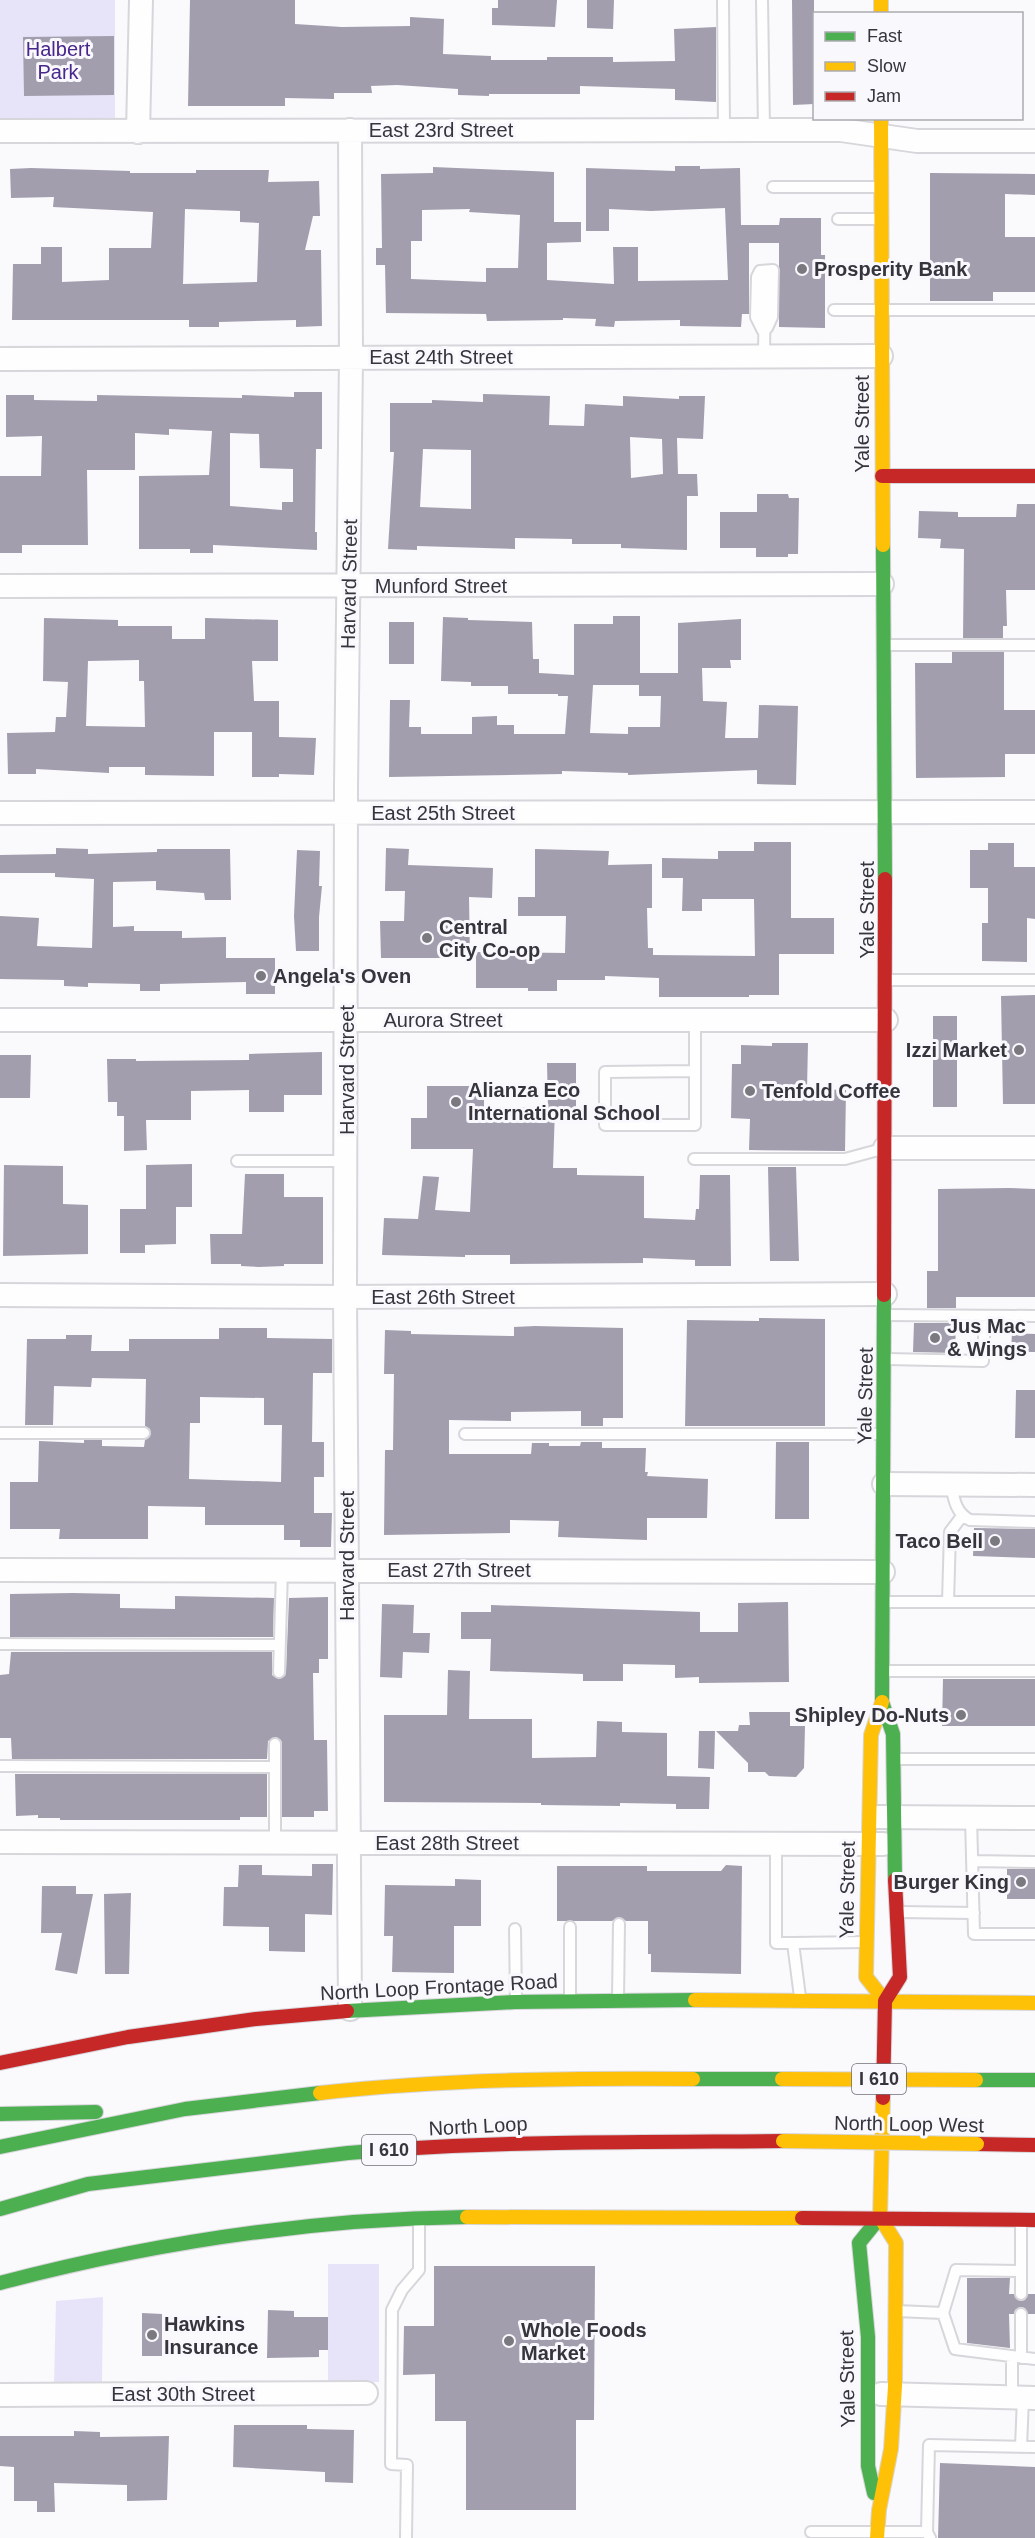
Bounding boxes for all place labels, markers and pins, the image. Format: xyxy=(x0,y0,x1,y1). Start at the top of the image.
place label: Prosperity Bank xyxy=(814,258,968,280)
marker: Prosperity Bank xyxy=(795,262,809,276)
place label: Central City Co-op xyxy=(439,916,540,961)
marker: Central City Co-op xyxy=(420,931,434,945)
place label: Angela's Oven xyxy=(273,965,411,987)
marker: Angela's Oven xyxy=(254,969,268,983)
place label: Izzi Market xyxy=(906,1039,1007,1061)
marker: Izzi Market xyxy=(1012,1043,1026,1057)
place label: Alianza Eco International School xyxy=(468,1079,660,1124)
place label: Tenfold Coffee xyxy=(762,1080,901,1102)
marker: Tenfold Coffee xyxy=(743,1084,757,1098)
marker: Alianza Eco International School xyxy=(449,1095,463,1109)
place label: Jus Mac & Wings xyxy=(947,1315,1027,1360)
marker: Jus Mac & Wings xyxy=(928,1331,942,1345)
place label: Taco Bell xyxy=(896,1530,983,1552)
marker: Taco Bell xyxy=(988,1534,1002,1548)
place label: Shipley Do-Nuts xyxy=(795,1704,949,1726)
marker: Shipley Do-Nuts xyxy=(954,1708,968,1722)
place label: Burger King xyxy=(893,1871,1009,1893)
marker: Burger King xyxy=(1014,1875,1028,1889)
place label: Hawkins Insurance xyxy=(164,2313,258,2358)
place label: Whole Foods Market xyxy=(521,2319,647,2364)
marker: Hawkins Insurance xyxy=(145,2328,159,2342)
marker: Whole Foods Market xyxy=(502,2334,516,2348)

